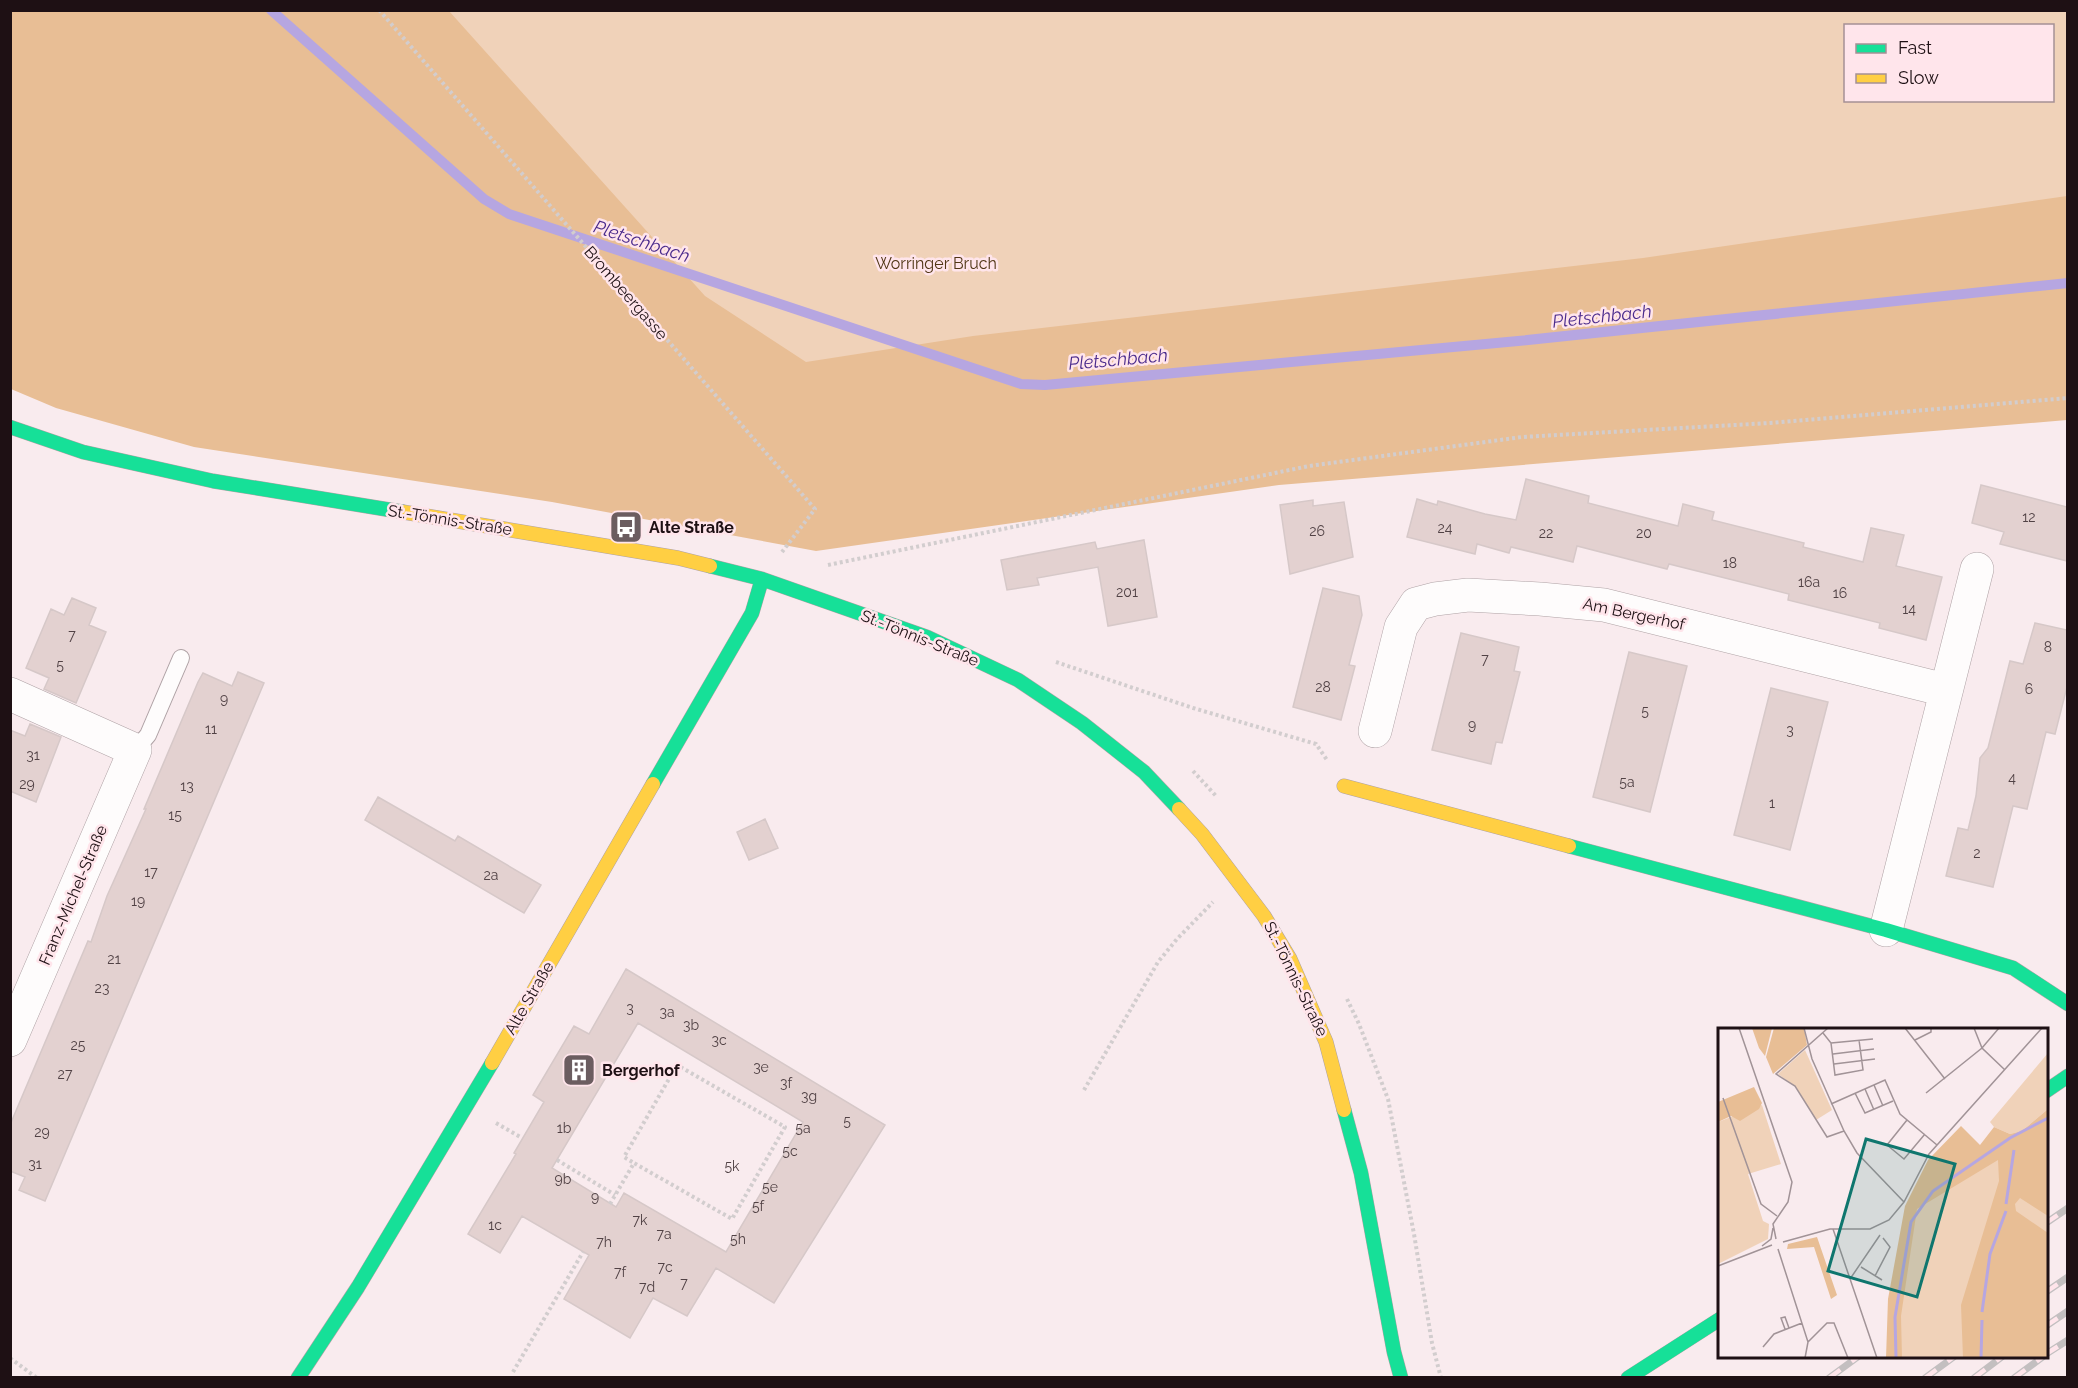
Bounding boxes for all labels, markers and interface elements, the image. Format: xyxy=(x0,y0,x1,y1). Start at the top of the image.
legend xyxy=(1844,24,2054,102)
text: Fast xyxy=(1898,37,1932,58)
text: Slow xyxy=(1898,67,1939,88)
water label: Pletschbach xyxy=(591,216,693,266)
street label: Brombeergasse xyxy=(580,242,672,344)
park label: Worringer Bruch xyxy=(875,254,997,273)
water label: Pletschbach xyxy=(1551,300,1653,332)
water label: Pletschbach xyxy=(1067,344,1169,374)
street label: St.-Tönnis-Straße xyxy=(387,501,513,539)
bus stop icon: Alte Straße xyxy=(608,509,644,545)
house number: 12 xyxy=(2022,509,2036,525)
place label: Alte Straße xyxy=(649,518,734,537)
house number: 24 xyxy=(1438,520,1453,536)
house number: 26 xyxy=(1309,523,1325,539)
house number: 22 xyxy=(1539,525,1553,541)
house number: 20 xyxy=(1636,525,1652,541)
house number: 18 xyxy=(1723,555,1737,571)
house number: 16a xyxy=(1798,574,1820,590)
house number: 201 xyxy=(1116,584,1138,600)
house number: 16 xyxy=(1833,585,1847,601)
street label: Am Bergerhof xyxy=(1581,594,1688,634)
house number: 14 xyxy=(1902,601,1916,617)
street label: St.-Tönnis-Straße xyxy=(858,606,982,670)
house number: 7 xyxy=(68,627,76,643)
house number: 8 xyxy=(2044,639,2052,655)
house number: 7 xyxy=(1481,651,1489,667)
house number: 5 xyxy=(56,657,64,673)
house number: 28 xyxy=(1315,679,1331,695)
house number: 6 xyxy=(2025,681,2033,697)
house number: 9 xyxy=(220,691,228,707)
house number: 5 xyxy=(1641,703,1649,719)
house number: 9 xyxy=(1468,717,1476,733)
house number: 11 xyxy=(205,721,217,737)
house number: 3 xyxy=(1786,722,1794,738)
house number: 31 xyxy=(26,747,40,763)
house number: 4 xyxy=(2008,770,2016,786)
house number: 5a xyxy=(1619,774,1635,790)
house number: 29 xyxy=(19,776,35,792)
house number: 13 xyxy=(180,778,194,794)
house number: 1 xyxy=(1769,795,1775,811)
house number: 15 xyxy=(168,807,182,823)
street label: Franz-Michel-Straße xyxy=(35,822,111,968)
house number: 2 xyxy=(1973,845,1981,861)
house number: 17 xyxy=(144,864,158,880)
house number: 2a xyxy=(484,867,498,883)
house number: 19 xyxy=(131,893,145,909)
street label: St.-Tönnis-Straße xyxy=(1260,919,1332,1039)
house number: 21 xyxy=(107,951,121,967)
street label: Alte Straße xyxy=(500,958,558,1038)
house number: 23 xyxy=(95,980,109,996)
house number: 3 xyxy=(626,1000,634,1016)
house number: 3a xyxy=(659,1004,675,1020)
house number: 3b xyxy=(683,1017,699,1033)
inset map xyxy=(1718,1028,2048,1358)
house number: 3c xyxy=(711,1032,727,1048)
house number: 25 xyxy=(71,1037,86,1053)
building icon: Bergerhof xyxy=(561,1052,597,1088)
house number: 3e xyxy=(753,1059,769,1075)
place label: Bergerhof xyxy=(602,1061,681,1080)
house number: 27 xyxy=(58,1066,73,1082)
house number: 3f xyxy=(780,1075,793,1091)
house number: 3g xyxy=(801,1088,817,1104)
house number: 5 xyxy=(843,1113,851,1129)
house number: 1b xyxy=(557,1120,572,1136)
house number: 5a xyxy=(795,1120,811,1136)
house number: 29 xyxy=(34,1124,50,1140)
house number: 5c xyxy=(782,1143,798,1159)
house number: 31 xyxy=(28,1156,42,1172)
house number: 5k xyxy=(724,1158,740,1174)
house number: 9b xyxy=(555,1171,572,1187)
house number: 5e xyxy=(762,1179,778,1195)
house number: 9 xyxy=(591,1189,599,1205)
house number: 5f xyxy=(752,1198,766,1214)
house number: 7k xyxy=(633,1212,648,1228)
house number: 1c xyxy=(488,1217,502,1233)
house number: 7a xyxy=(656,1226,672,1242)
house number: 5h xyxy=(730,1231,746,1247)
house number: 7h xyxy=(596,1234,612,1250)
house number: 7c xyxy=(657,1259,673,1275)
house number: 7f xyxy=(614,1264,627,1280)
house number: 7 xyxy=(680,1275,688,1291)
house number: 7d xyxy=(639,1279,655,1295)

